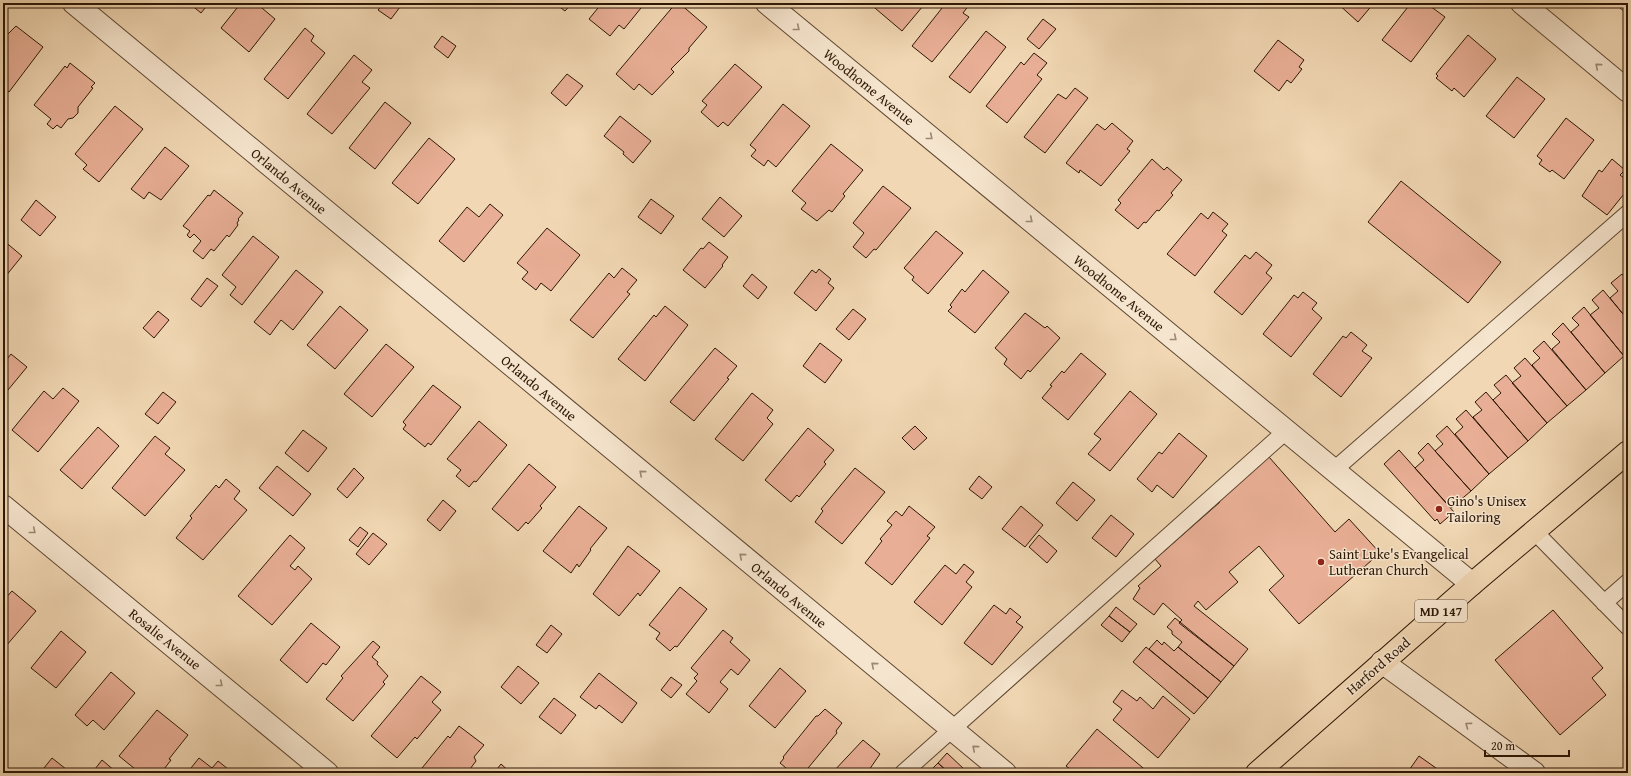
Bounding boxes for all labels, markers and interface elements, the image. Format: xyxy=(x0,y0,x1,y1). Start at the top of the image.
one-way arrow xyxy=(792,23,800,30)
street label: Woodhome Avenue xyxy=(819,44,919,130)
one-way arrow xyxy=(1595,64,1603,71)
one-way arrow xyxy=(925,133,932,140)
street label: Orlando Avenue xyxy=(247,143,332,219)
one-way arrow xyxy=(1025,215,1033,222)
street label: Woodhome Avenue xyxy=(1069,250,1169,336)
one-way arrow xyxy=(1169,334,1176,341)
street label: Orlando Avenue xyxy=(497,350,582,426)
one-way arrow xyxy=(639,470,646,477)
place label: Gino's Unisex Tailoring xyxy=(1447,491,1527,527)
marker: Gino's Unisex Tailoring xyxy=(1434,504,1444,514)
one-way arrow xyxy=(29,526,36,533)
place label: Saint Luke's Evangelical Lutheran Church xyxy=(1329,544,1469,580)
one-way arrow xyxy=(739,553,746,560)
street label: Orlando Avenue xyxy=(747,557,832,633)
marker: Saint Luke's Evangelical Lutheran Church xyxy=(1316,557,1326,567)
road number: MD 147 xyxy=(1415,600,1467,622)
street label: Rosalie Avenue xyxy=(125,604,206,675)
street label: Harford Road xyxy=(1342,632,1415,699)
one-way arrow xyxy=(872,663,879,670)
one-way arrow xyxy=(215,680,223,687)
one-way arrow xyxy=(1466,723,1473,730)
scale bar xyxy=(1485,732,1569,758)
text: 20 m xyxy=(1491,737,1515,754)
one-way arrow xyxy=(972,746,979,753)

